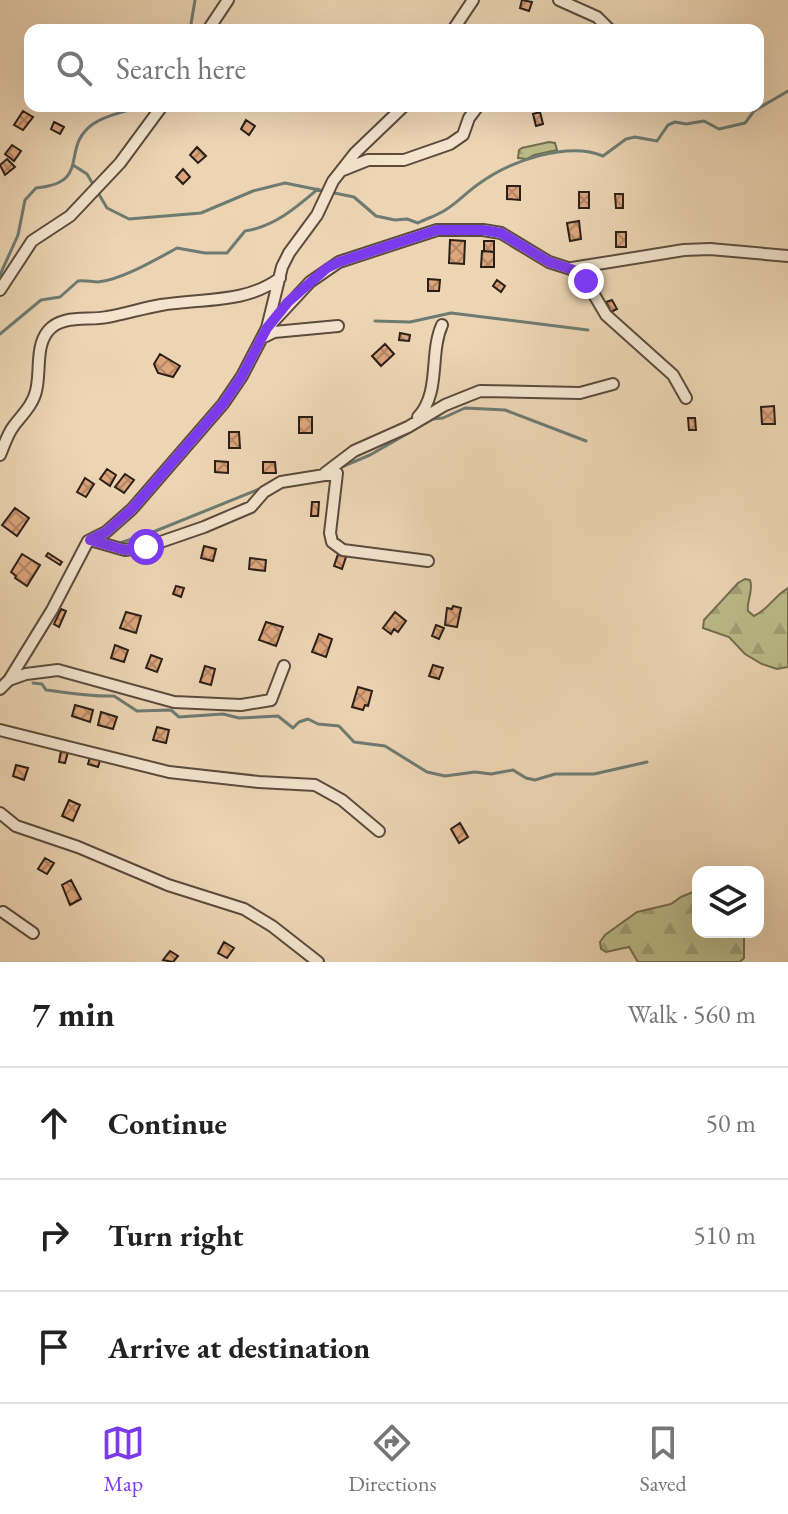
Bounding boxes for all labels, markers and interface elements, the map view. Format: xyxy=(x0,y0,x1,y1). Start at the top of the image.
search box xyxy=(24,24,764,112)
icon: search xyxy=(52,46,96,90)
text: Search here xyxy=(116,49,246,88)
route end xyxy=(568,263,604,299)
route start xyxy=(128,529,164,565)
map controls xyxy=(692,866,764,938)
button: layers xyxy=(692,866,764,938)
text: 7 min xyxy=(32,992,115,1036)
text: Walk · 560 m xyxy=(628,997,756,1031)
icon: ahead xyxy=(32,1101,76,1145)
text: Continue xyxy=(108,1104,227,1143)
text: 50 m xyxy=(706,1106,756,1140)
icon: right xyxy=(32,1213,76,1257)
text: Turn right xyxy=(108,1216,244,1255)
text: 510 m xyxy=(693,1218,756,1252)
icon: arrive xyxy=(32,1325,76,1369)
text: Arrive at destination xyxy=(108,1328,370,1367)
tab: Map xyxy=(101,1421,145,1498)
tab: Directions xyxy=(348,1421,437,1498)
tab: Saved xyxy=(639,1421,687,1498)

